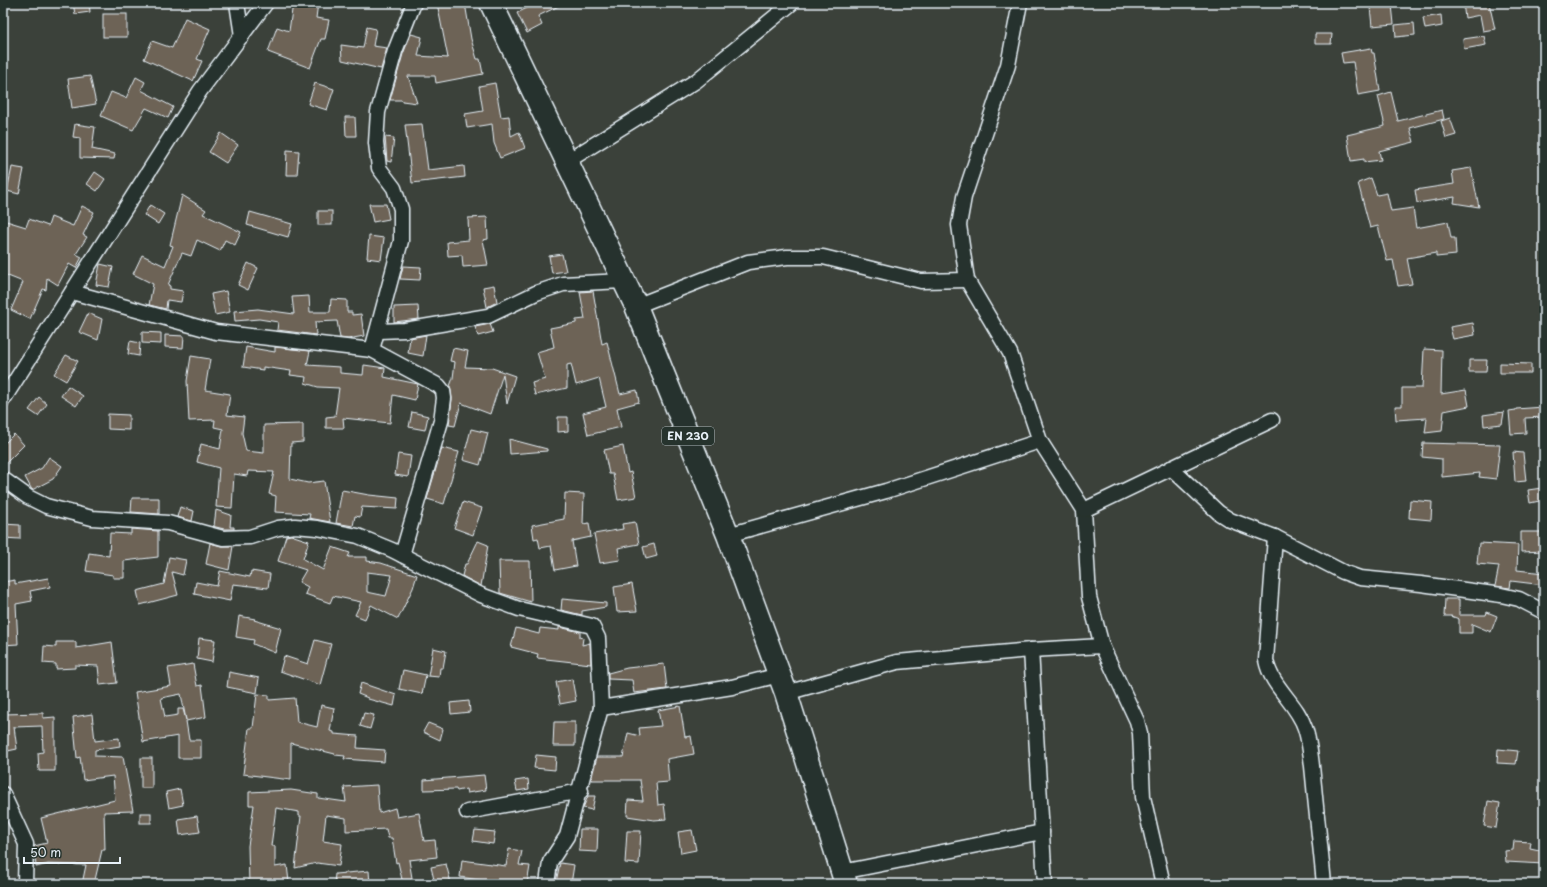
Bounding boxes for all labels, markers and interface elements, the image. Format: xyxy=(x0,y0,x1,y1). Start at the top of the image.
road number: EN 230 xyxy=(662,427,714,445)
scale bar xyxy=(24,839,120,865)
text: 50 m xyxy=(30,843,61,861)

